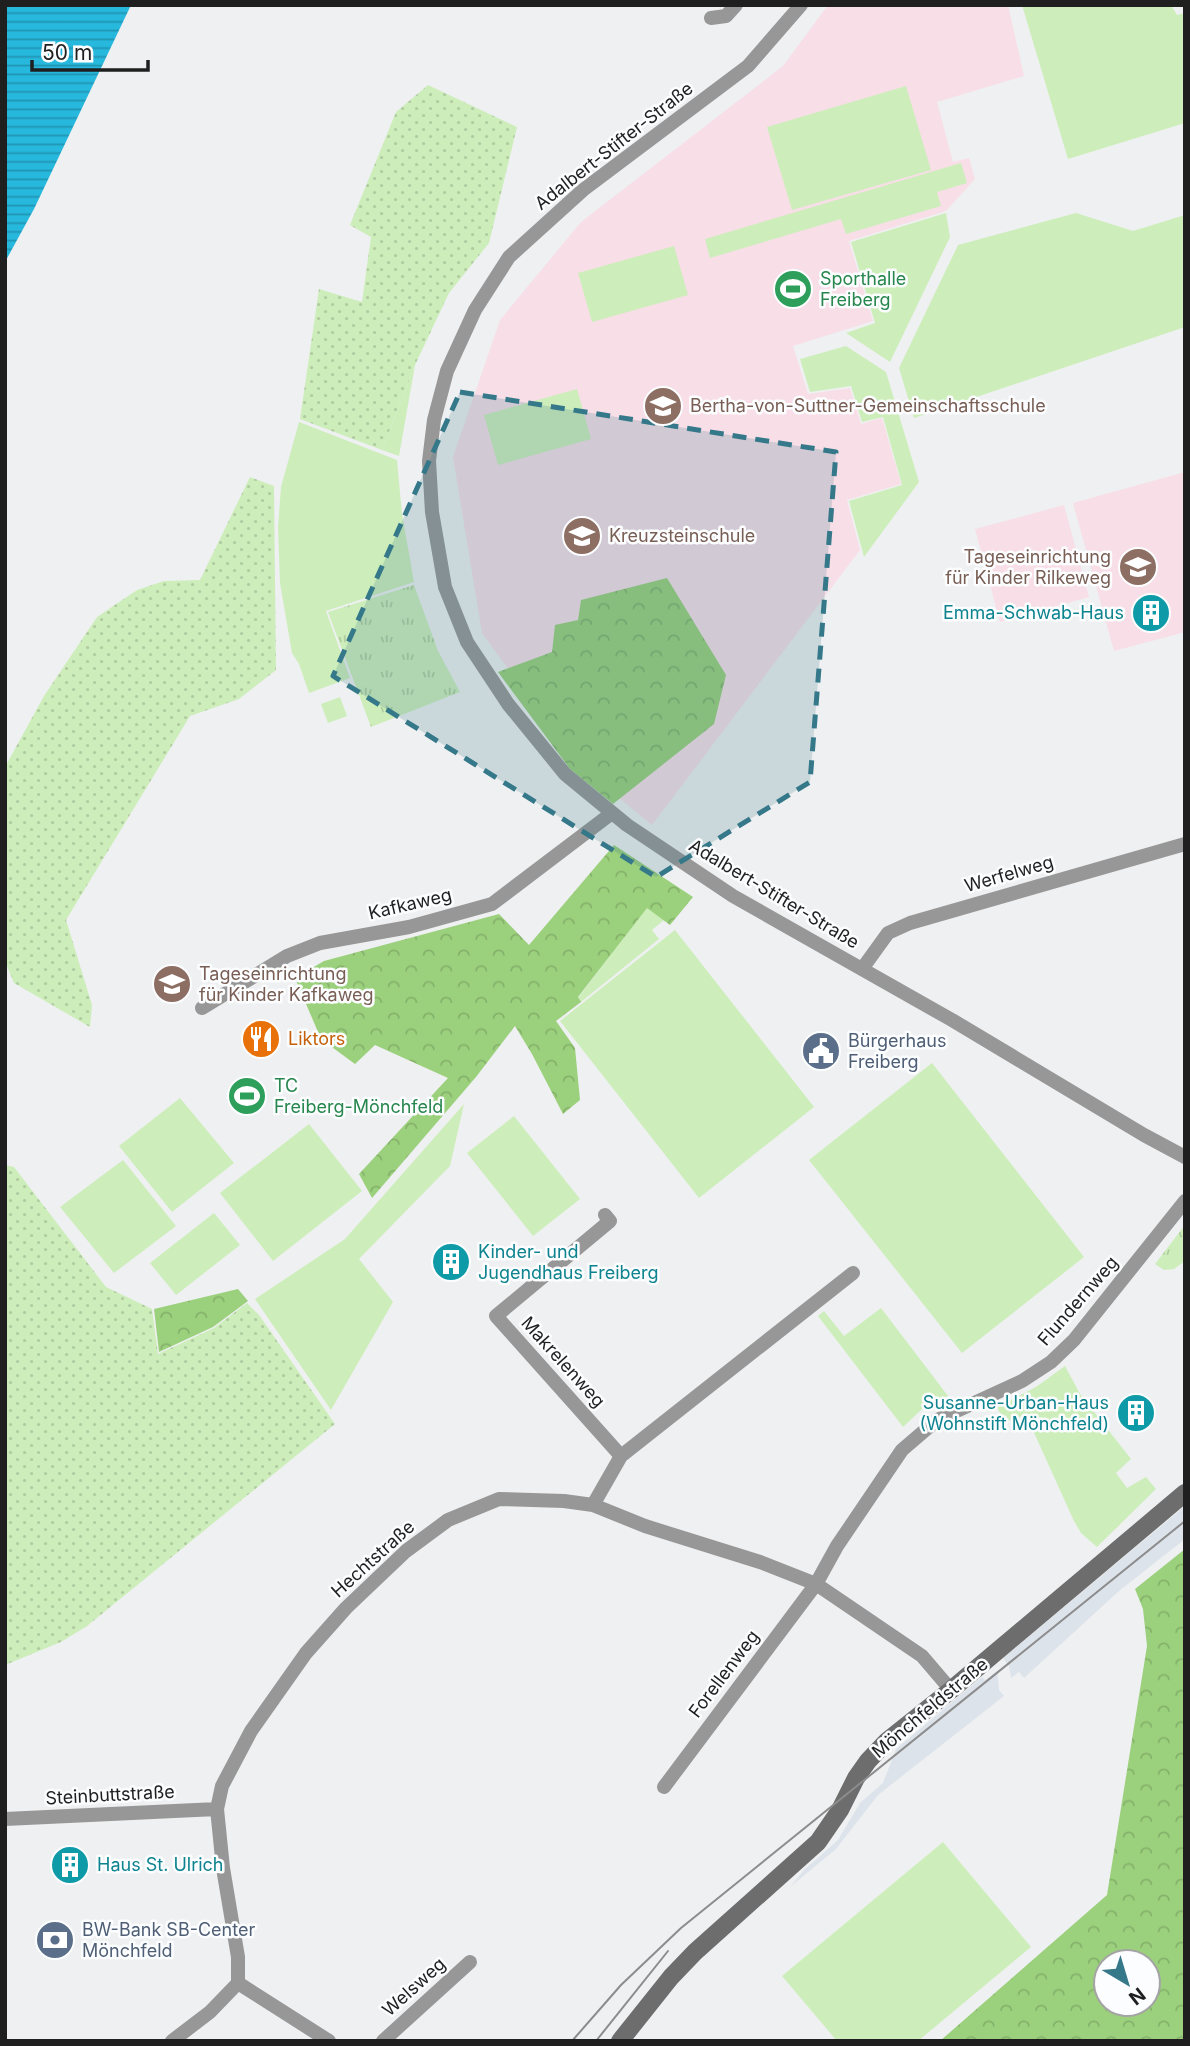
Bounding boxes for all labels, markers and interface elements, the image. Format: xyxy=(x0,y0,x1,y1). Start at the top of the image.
scale bar xyxy=(32,28,147,72)
text: 50 m xyxy=(42,40,92,65)
street label: Adalbert-Stifter-Straße xyxy=(531,77,697,214)
sports icon: Sporthalle Freiberg xyxy=(772,268,814,310)
place label: Sporthalle Freiberg xyxy=(820,268,906,310)
school or university icon: Bertha-von-Suttner-Gemeinschaftsschule xyxy=(642,385,684,427)
place label: Bertha-von-Suttner-Gemeinschaftsschule xyxy=(690,395,1046,416)
school or university icon: Kreuzsteinschule xyxy=(561,515,603,557)
place label: Kreuzsteinschule xyxy=(609,525,755,546)
place label: Tageseinrichtung für Kinder Rilkeweg xyxy=(945,546,1111,588)
school or university icon: Tageseinrichtung für Kinder Rilkeweg xyxy=(1117,546,1159,588)
building icon: Emma-Schwab-Haus xyxy=(1130,592,1172,634)
place label: Emma-Schwab-Haus xyxy=(943,602,1124,623)
street label: Adalbert-Stifter-Straße xyxy=(685,834,863,953)
street label: Werfelweg xyxy=(962,851,1056,896)
street label: Kafkaweg xyxy=(366,884,454,923)
school or university icon: Tageseinrichtung für Kinder Kafkaweg xyxy=(151,963,193,1005)
place label: Tageseinrichtung für Kinder Kafkaweg xyxy=(199,963,374,1005)
restaurant icon: Liktors xyxy=(240,1018,282,1060)
place label: Liktors xyxy=(288,1028,345,1049)
public building icon: Bürgerhaus Freiberg xyxy=(800,1030,842,1072)
place label: Bürgerhaus Freiberg xyxy=(848,1030,946,1072)
sports icon: TC Freiberg-Mönchfeld xyxy=(226,1075,268,1117)
place label: TC Freiberg-Mönchfeld xyxy=(274,1075,443,1117)
building icon: Kinder- und Jugendhaus Freiberg xyxy=(430,1241,472,1283)
place label: Kinder- und Jugendhaus Freiberg xyxy=(478,1241,659,1283)
street label: Flundernweg xyxy=(1033,1252,1122,1350)
street label: Makrelenweg xyxy=(517,1312,610,1411)
place label: Susanne-Urban-Haus (Wohnstift Mönchfeld) xyxy=(920,1392,1109,1434)
building icon: Susanne-Urban-Haus (Wohnstift Mönchfeld) xyxy=(1115,1392,1157,1434)
street label: Hechtstraße xyxy=(327,1516,418,1601)
street label: Forellenweg xyxy=(684,1626,763,1721)
street label: Mönchfeldstraße xyxy=(868,1653,992,1762)
street label: Steinbuttstraße xyxy=(45,1781,175,1808)
building icon: Haus St. Ulrich xyxy=(49,1844,91,1886)
place label: Haus St. Ulrich xyxy=(97,1854,223,1875)
bank icon: BW-Bank SB-Center Mönchfeld xyxy=(34,1919,76,1961)
place label: BW-Bank SB-Center Mönchfeld xyxy=(82,1919,255,1961)
north arrow xyxy=(1092,1948,1162,2018)
street label: Welsweg xyxy=(378,1953,449,2020)
text: N xyxy=(1124,1982,1150,2010)

